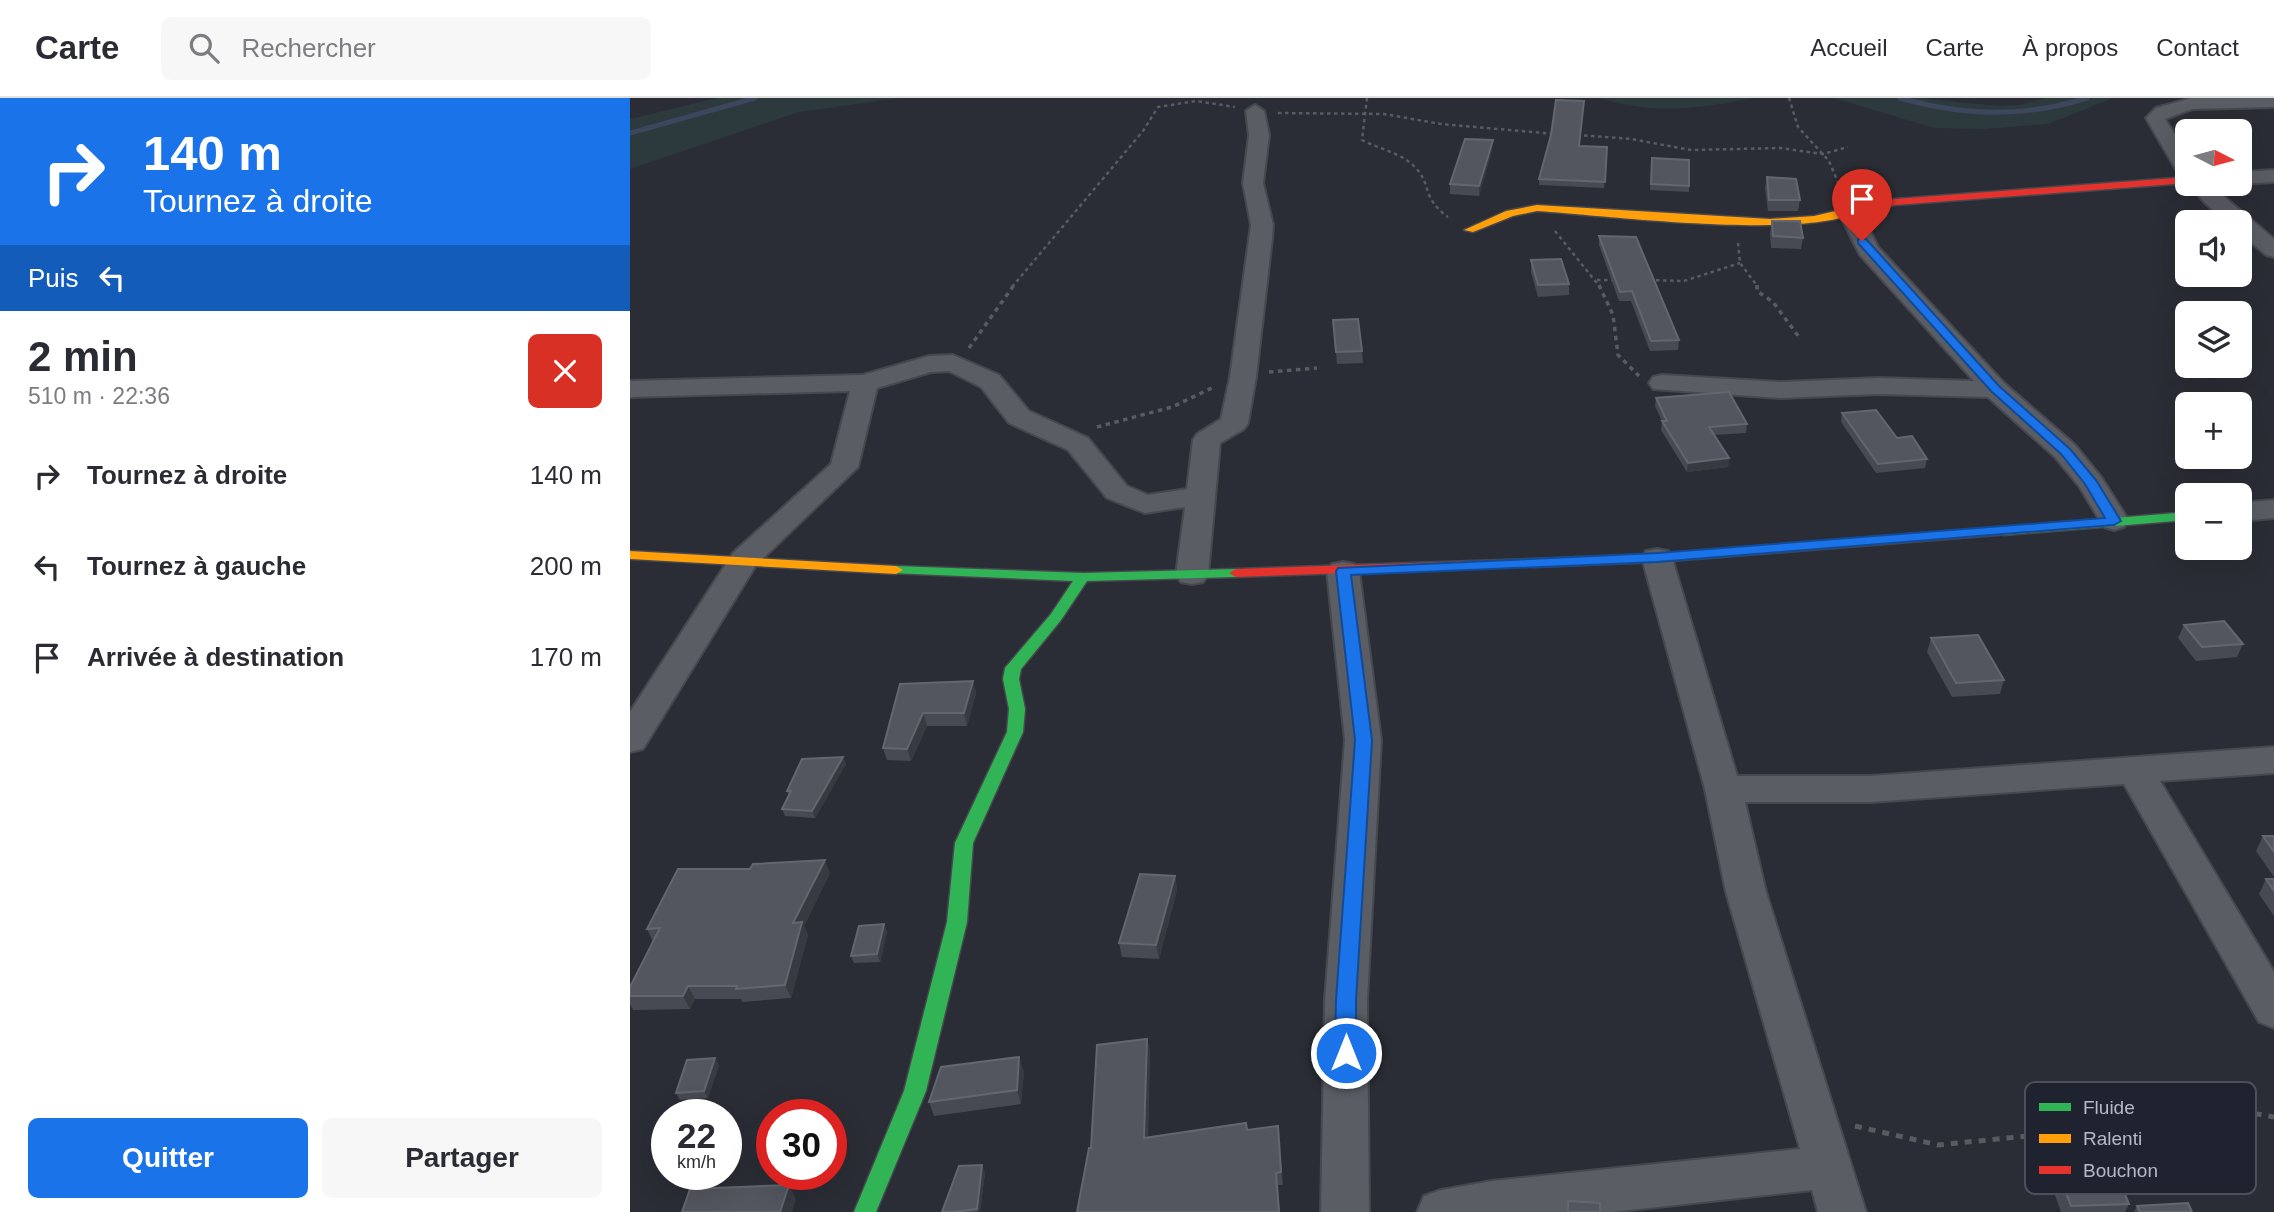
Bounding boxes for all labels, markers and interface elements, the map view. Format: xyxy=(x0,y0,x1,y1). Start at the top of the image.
search box xyxy=(161,17,651,80)
text: Carte xyxy=(35,29,119,66)
icon: search xyxy=(185,29,223,67)
text: Rechercher xyxy=(241,33,376,63)
text: Accueil xyxy=(1810,34,1888,61)
text: Carte xyxy=(1926,34,1984,61)
text: À propos xyxy=(2022,34,2118,61)
text: Contact xyxy=(2156,34,2239,61)
north arrow xyxy=(2175,119,2252,196)
map controls xyxy=(2175,119,2252,560)
icon: right xyxy=(28,126,119,217)
text: 140 m xyxy=(143,126,282,180)
pin xyxy=(1832,169,1892,241)
icon: arrive xyxy=(1843,180,1881,218)
text: Tournez à droite xyxy=(143,183,372,219)
button: sound xyxy=(2175,210,2252,287)
icon: left xyxy=(93,259,131,297)
text: Puis xyxy=(28,263,79,293)
button: layers xyxy=(2175,301,2252,378)
text: 2 min xyxy=(28,333,138,380)
button: close xyxy=(528,334,602,408)
text: 510 m · 22:36 xyxy=(28,383,170,409)
button: + xyxy=(2175,392,2252,469)
icon: right xyxy=(28,457,66,495)
text: Tournez à droite xyxy=(87,460,287,490)
text: 140 m xyxy=(530,460,602,490)
button: − xyxy=(2175,483,2252,560)
icon: left xyxy=(28,548,66,586)
text: Tournez à gauche xyxy=(87,551,306,581)
text: 200 m xyxy=(530,551,602,581)
icon: arrive xyxy=(28,639,66,677)
text: Arrivée à destination xyxy=(87,642,344,672)
text: 170 m xyxy=(530,642,602,672)
position arrow xyxy=(1309,1016,1383,1090)
legend xyxy=(2025,1082,2256,1194)
text: Fluide xyxy=(2083,1097,2135,1118)
speed limit sign: 30 xyxy=(756,1099,847,1190)
text: 22 xyxy=(677,1116,716,1155)
button: Quitter xyxy=(28,1118,308,1198)
button: Partager xyxy=(322,1118,602,1198)
text: Ralenti xyxy=(2083,1128,2142,1149)
text: km/h xyxy=(677,1152,716,1172)
text: Bouchon xyxy=(2083,1160,2158,1181)

